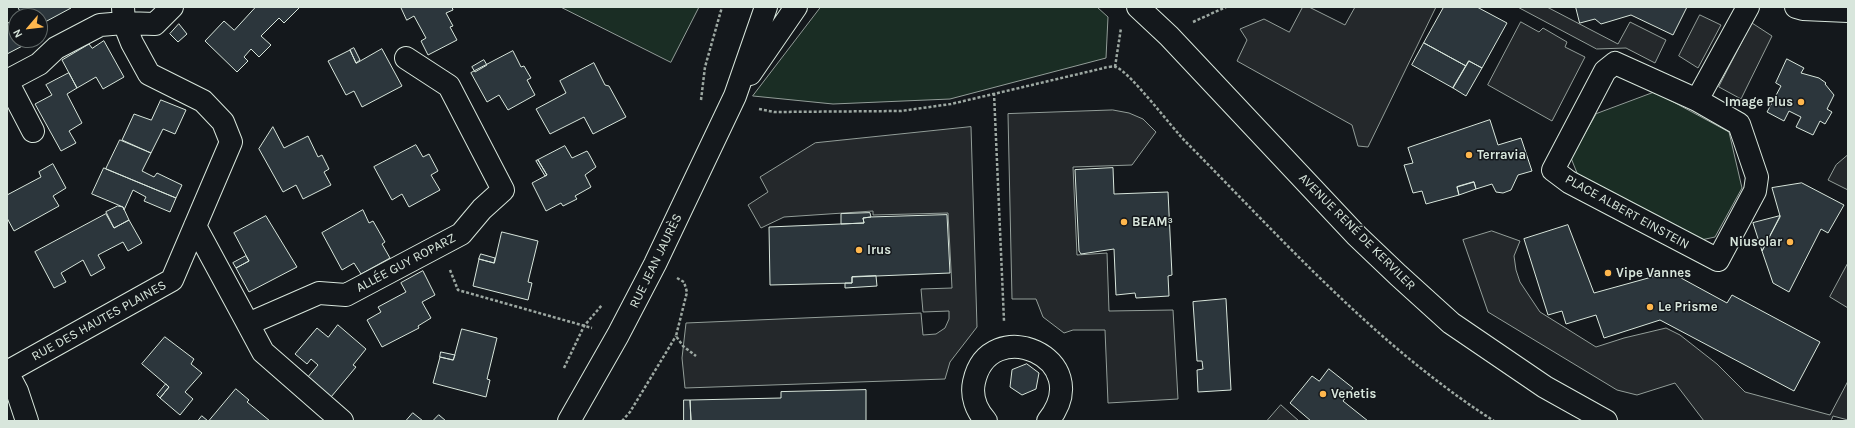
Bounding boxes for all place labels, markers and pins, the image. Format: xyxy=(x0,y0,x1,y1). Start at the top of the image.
place label: Image Plus xyxy=(1725,94,1793,110)
marker: Image Plus xyxy=(1796,97,1806,107)
place label: Terravia xyxy=(1477,147,1526,163)
marker: Terravia xyxy=(1464,150,1474,160)
place label: BEAM³ xyxy=(1132,214,1173,230)
marker: BEAM³ xyxy=(1119,217,1129,227)
place label: Niusolar xyxy=(1729,234,1782,250)
marker: Niusolar xyxy=(1785,237,1795,247)
place label: Irus xyxy=(867,242,891,258)
marker: Irus xyxy=(854,245,864,255)
place label: Vipe Vannes xyxy=(1616,265,1691,281)
marker: Vipe Vannes xyxy=(1603,268,1613,278)
place label: Le Prisme xyxy=(1658,299,1718,315)
marker: Le Prisme xyxy=(1645,302,1655,312)
place label: Venetis xyxy=(1331,386,1376,402)
marker: Venetis xyxy=(1318,389,1328,399)

